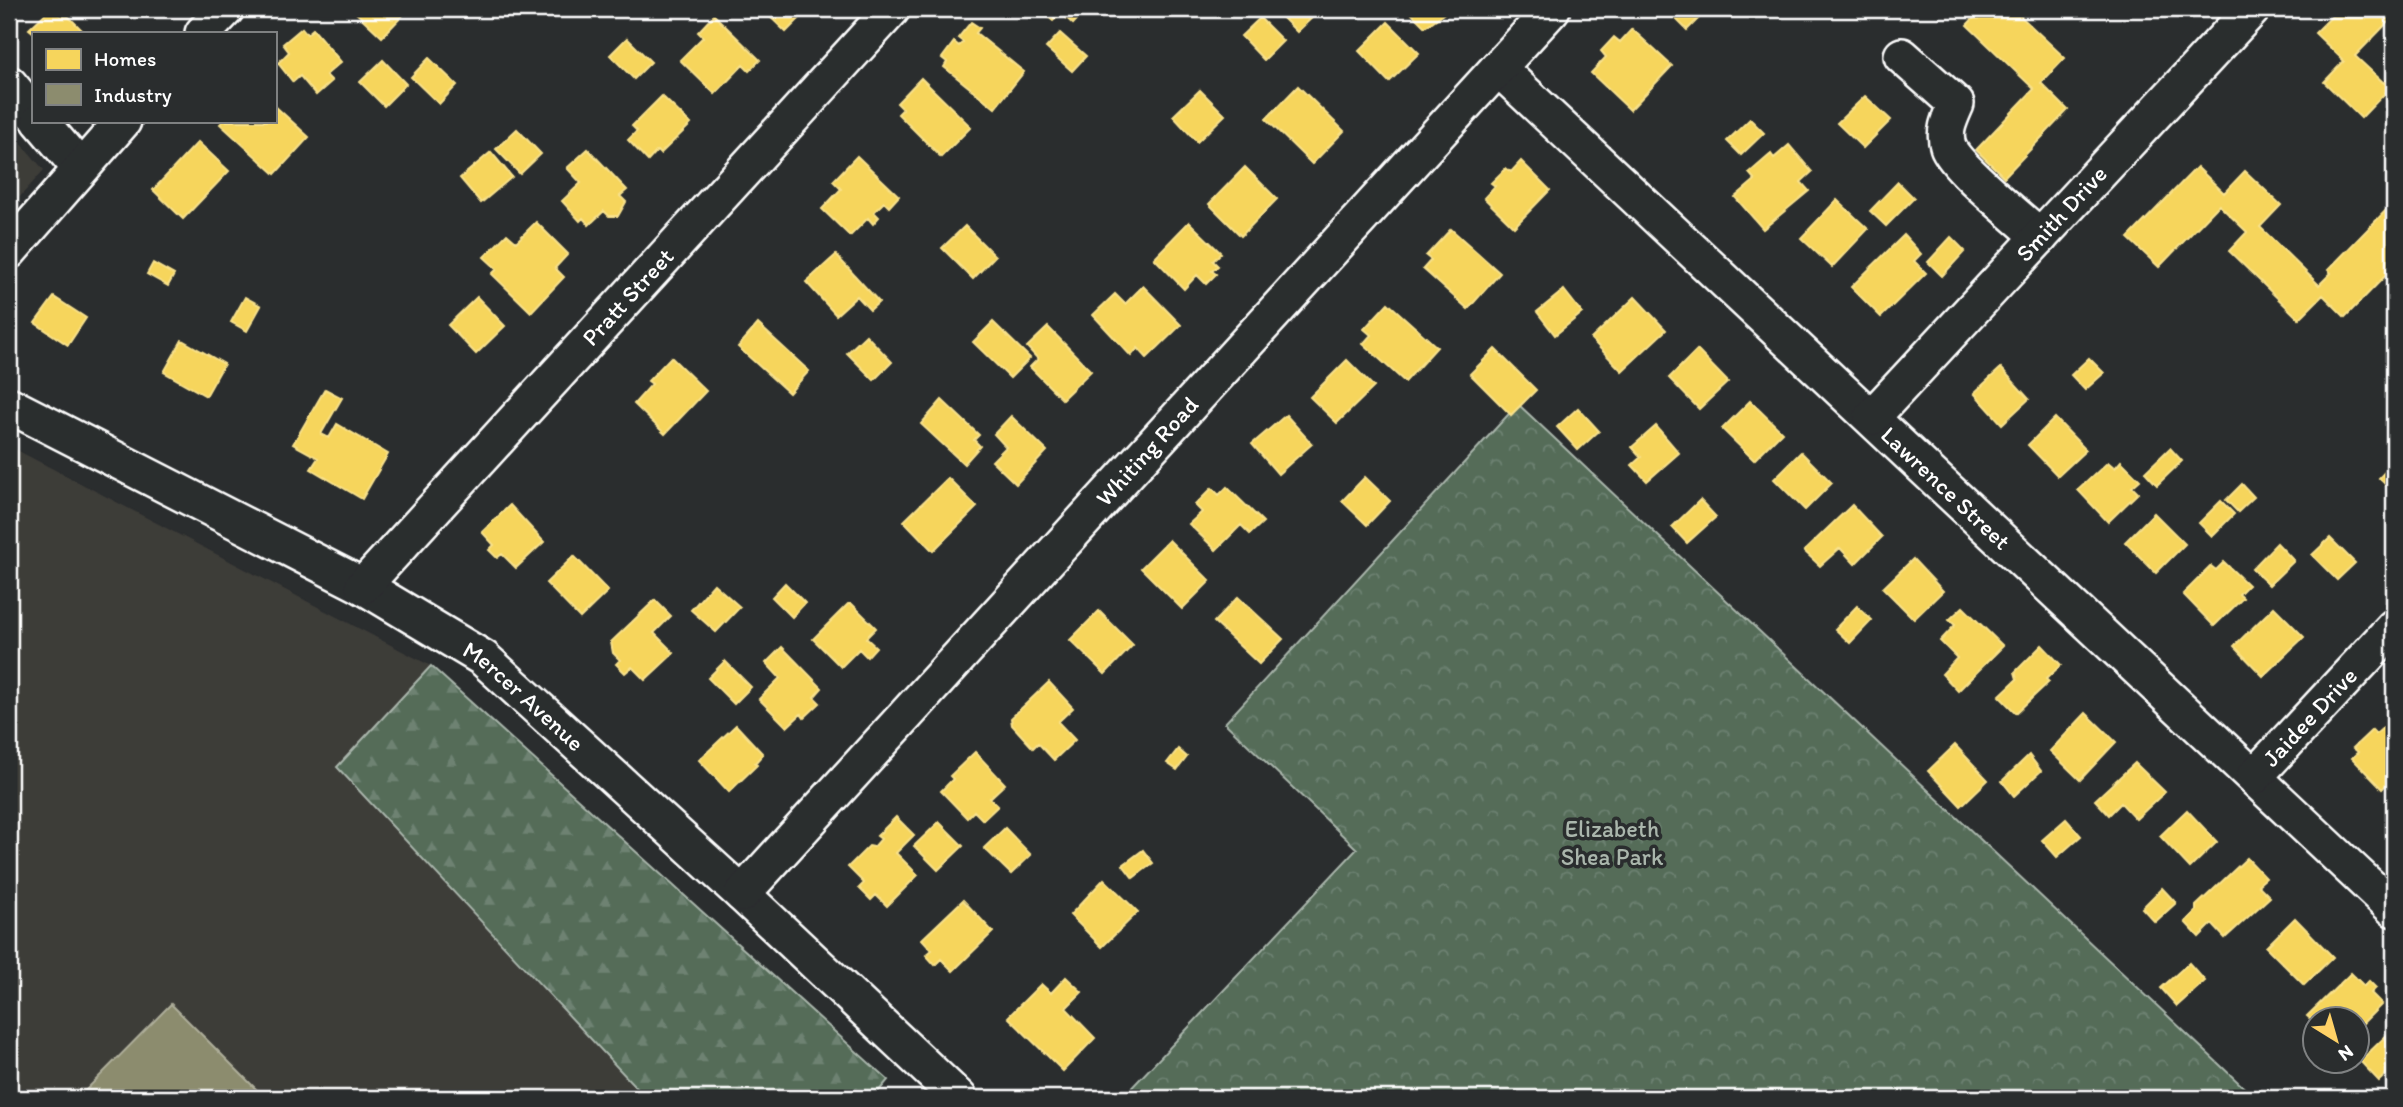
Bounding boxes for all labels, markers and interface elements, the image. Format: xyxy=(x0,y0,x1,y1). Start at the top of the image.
legend xyxy=(32,32,276,122)
text: Homes xyxy=(94,46,156,71)
text: Industry xyxy=(94,82,172,107)
street label: Smith Drive xyxy=(2009,159,2113,267)
street label: Pratt Street xyxy=(576,242,680,352)
street label: Whiting Road xyxy=(1089,390,1204,512)
street label: Lawrence Street xyxy=(1875,420,2017,556)
street label: Mercer Avenue xyxy=(458,634,590,757)
street label: Jaidee Drive xyxy=(2256,661,2363,772)
park label: Elizabeth Shea Park xyxy=(1561,814,1664,871)
north arrow xyxy=(2302,1006,2372,1076)
text: N xyxy=(2334,1040,2358,1066)

